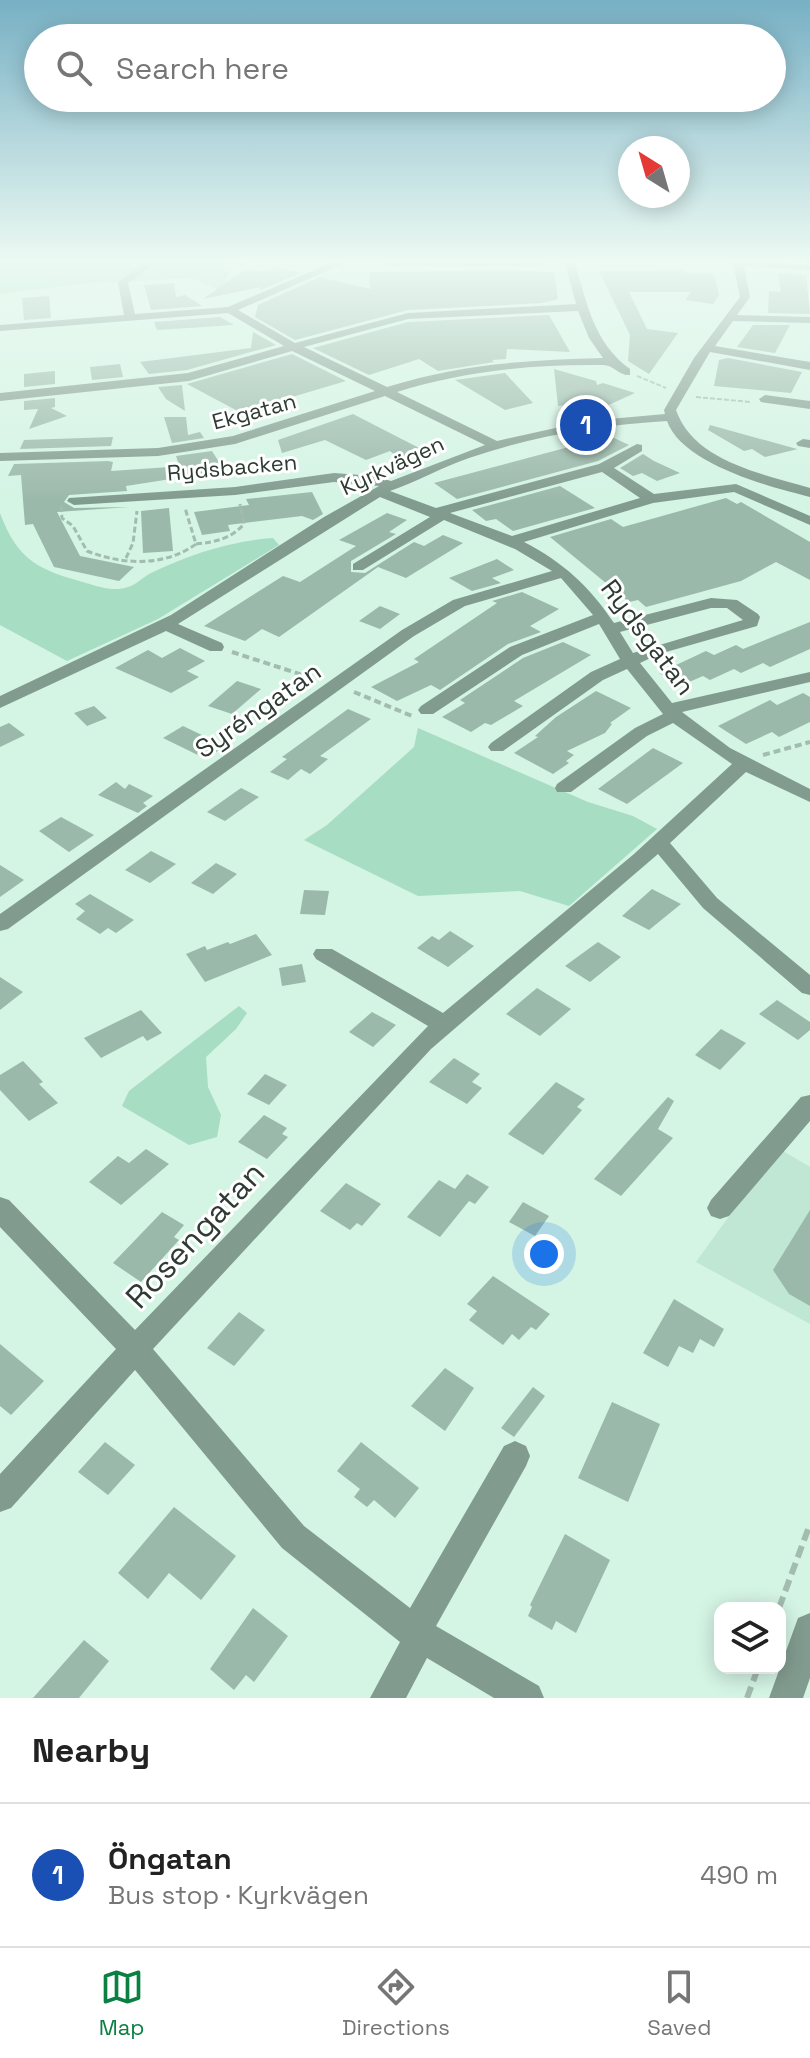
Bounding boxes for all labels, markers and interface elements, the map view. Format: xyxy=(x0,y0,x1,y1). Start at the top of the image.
search box xyxy=(24,24,786,112)
icon: search xyxy=(52,46,96,90)
text: Search here xyxy=(116,49,289,88)
north arrow xyxy=(618,136,690,208)
street label: Ekgatan xyxy=(209,386,299,436)
pin: 1 xyxy=(560,395,612,455)
street label: Kyrkvägen xyxy=(336,429,448,501)
street label: Rydsbacken xyxy=(166,447,298,487)
street label: Rydsgatan xyxy=(593,572,703,702)
street label: Syréngatan xyxy=(188,654,328,766)
street label: Rosengatan xyxy=(117,1153,273,1317)
your location xyxy=(524,1234,564,1274)
map controls xyxy=(714,1602,786,1674)
button: layers xyxy=(714,1602,786,1674)
text: Nearby xyxy=(32,1729,150,1772)
text: Öngatan xyxy=(108,1839,232,1878)
text: 1 xyxy=(52,1858,64,1892)
text: 490 m xyxy=(700,1858,778,1892)
text: Bus stop · Kyrkvägen xyxy=(108,1878,369,1912)
tab: Map xyxy=(99,1965,145,2041)
tab: Directions xyxy=(342,1965,450,2041)
tab: Saved xyxy=(647,1965,711,2041)

